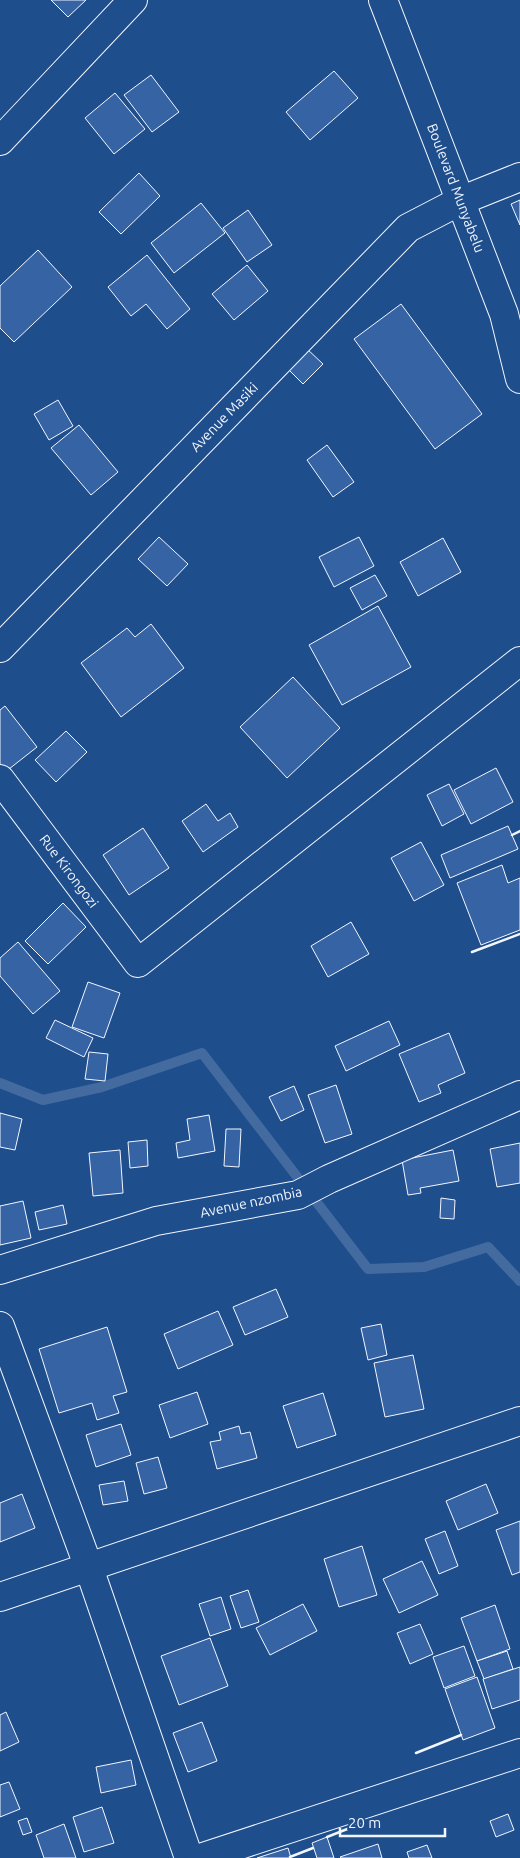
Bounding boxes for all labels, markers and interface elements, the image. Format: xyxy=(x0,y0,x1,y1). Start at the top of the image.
street label: Boulevard Munyabelu xyxy=(424,121,488,255)
street label: Avenue Masiki xyxy=(187,379,261,455)
street label: Rue Kirongozi xyxy=(36,831,102,911)
street label: Avenue nzombia xyxy=(199,1183,303,1221)
scale bar xyxy=(340,1806,445,1838)
text: 20 m xyxy=(348,1814,381,1831)

